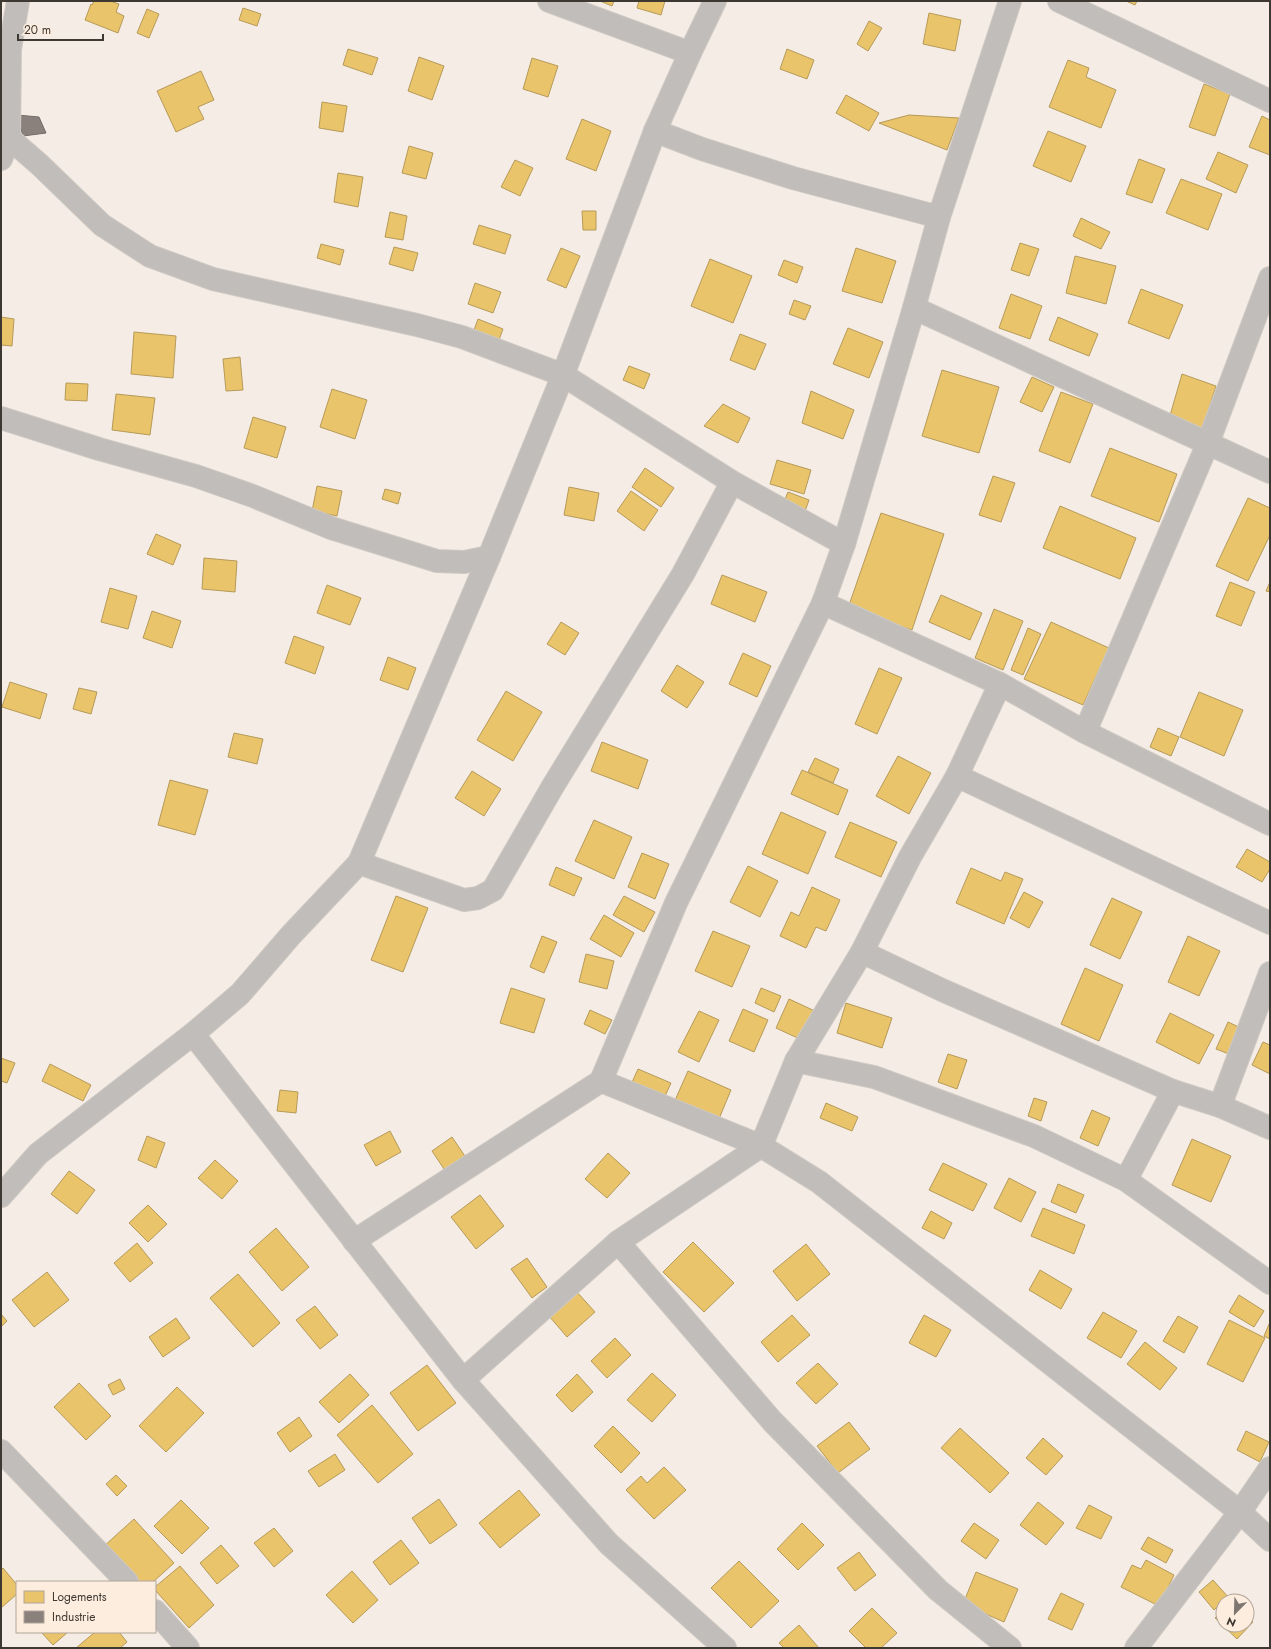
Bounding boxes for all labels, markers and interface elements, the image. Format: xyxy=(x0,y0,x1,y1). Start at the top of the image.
scale bar xyxy=(18,16,103,42)
text: 20 m xyxy=(24,21,51,39)
legend xyxy=(16,1581,156,1633)
text: Logements xyxy=(52,1588,107,1606)
north arrow xyxy=(1215,1593,1255,1633)
text: Industrie xyxy=(52,1608,96,1626)
text: N xyxy=(1224,1613,1238,1631)

